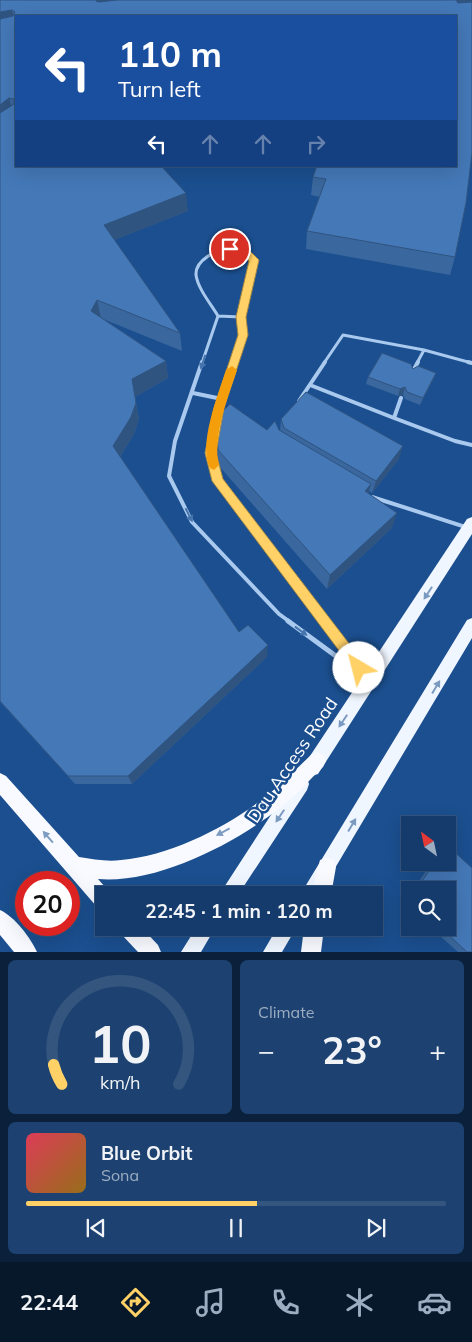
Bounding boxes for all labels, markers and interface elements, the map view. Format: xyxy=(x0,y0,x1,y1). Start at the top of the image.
text: 110 m xyxy=(118,32,222,76)
icon: left xyxy=(35,35,100,100)
text: Turn left xyxy=(118,75,201,103)
icon: left xyxy=(143,130,171,158)
icon: ahead xyxy=(196,130,224,158)
icon: ahead xyxy=(249,130,277,158)
icon: right xyxy=(302,130,330,158)
pin xyxy=(209,228,251,270)
icon: arrive xyxy=(216,235,244,263)
one-way arrow xyxy=(199,355,207,370)
one-way arrow xyxy=(184,507,193,522)
one-way arrow xyxy=(423,586,432,600)
one-way arrow xyxy=(294,625,307,636)
position arrow xyxy=(332,641,384,693)
one-way arrow xyxy=(432,680,441,693)
street label: Dau Access Road xyxy=(242,693,342,827)
one-way arrow xyxy=(338,714,348,728)
one-way arrow xyxy=(275,809,285,823)
north arrow xyxy=(401,816,456,871)
map controls xyxy=(401,816,456,936)
one-way arrow xyxy=(347,819,356,832)
one-way arrow xyxy=(215,828,230,836)
one-way arrow xyxy=(42,832,54,844)
speed limit sign: 20 xyxy=(15,871,80,936)
button: search xyxy=(401,881,456,936)
text: 22:45 · 1 min · 120 m xyxy=(145,899,333,923)
text: Climate xyxy=(258,1002,314,1022)
text: 10 xyxy=(89,1011,151,1076)
text: 23° xyxy=(322,1026,382,1074)
text: − xyxy=(258,1033,275,1068)
text: + xyxy=(429,1033,446,1068)
text: km/h xyxy=(100,1071,140,1093)
text: Blue Orbit xyxy=(101,1141,192,1165)
text: Sona xyxy=(101,1165,139,1185)
icon: previous xyxy=(82,1214,110,1242)
icon: pause xyxy=(222,1214,250,1242)
icon: next xyxy=(362,1214,390,1242)
icon: directions xyxy=(118,1285,153,1320)
icon: music xyxy=(193,1285,228,1320)
icon: phone xyxy=(268,1285,303,1320)
icon: climate xyxy=(342,1285,377,1320)
icon: car xyxy=(417,1285,452,1320)
text: 22:44 xyxy=(20,1288,78,1316)

